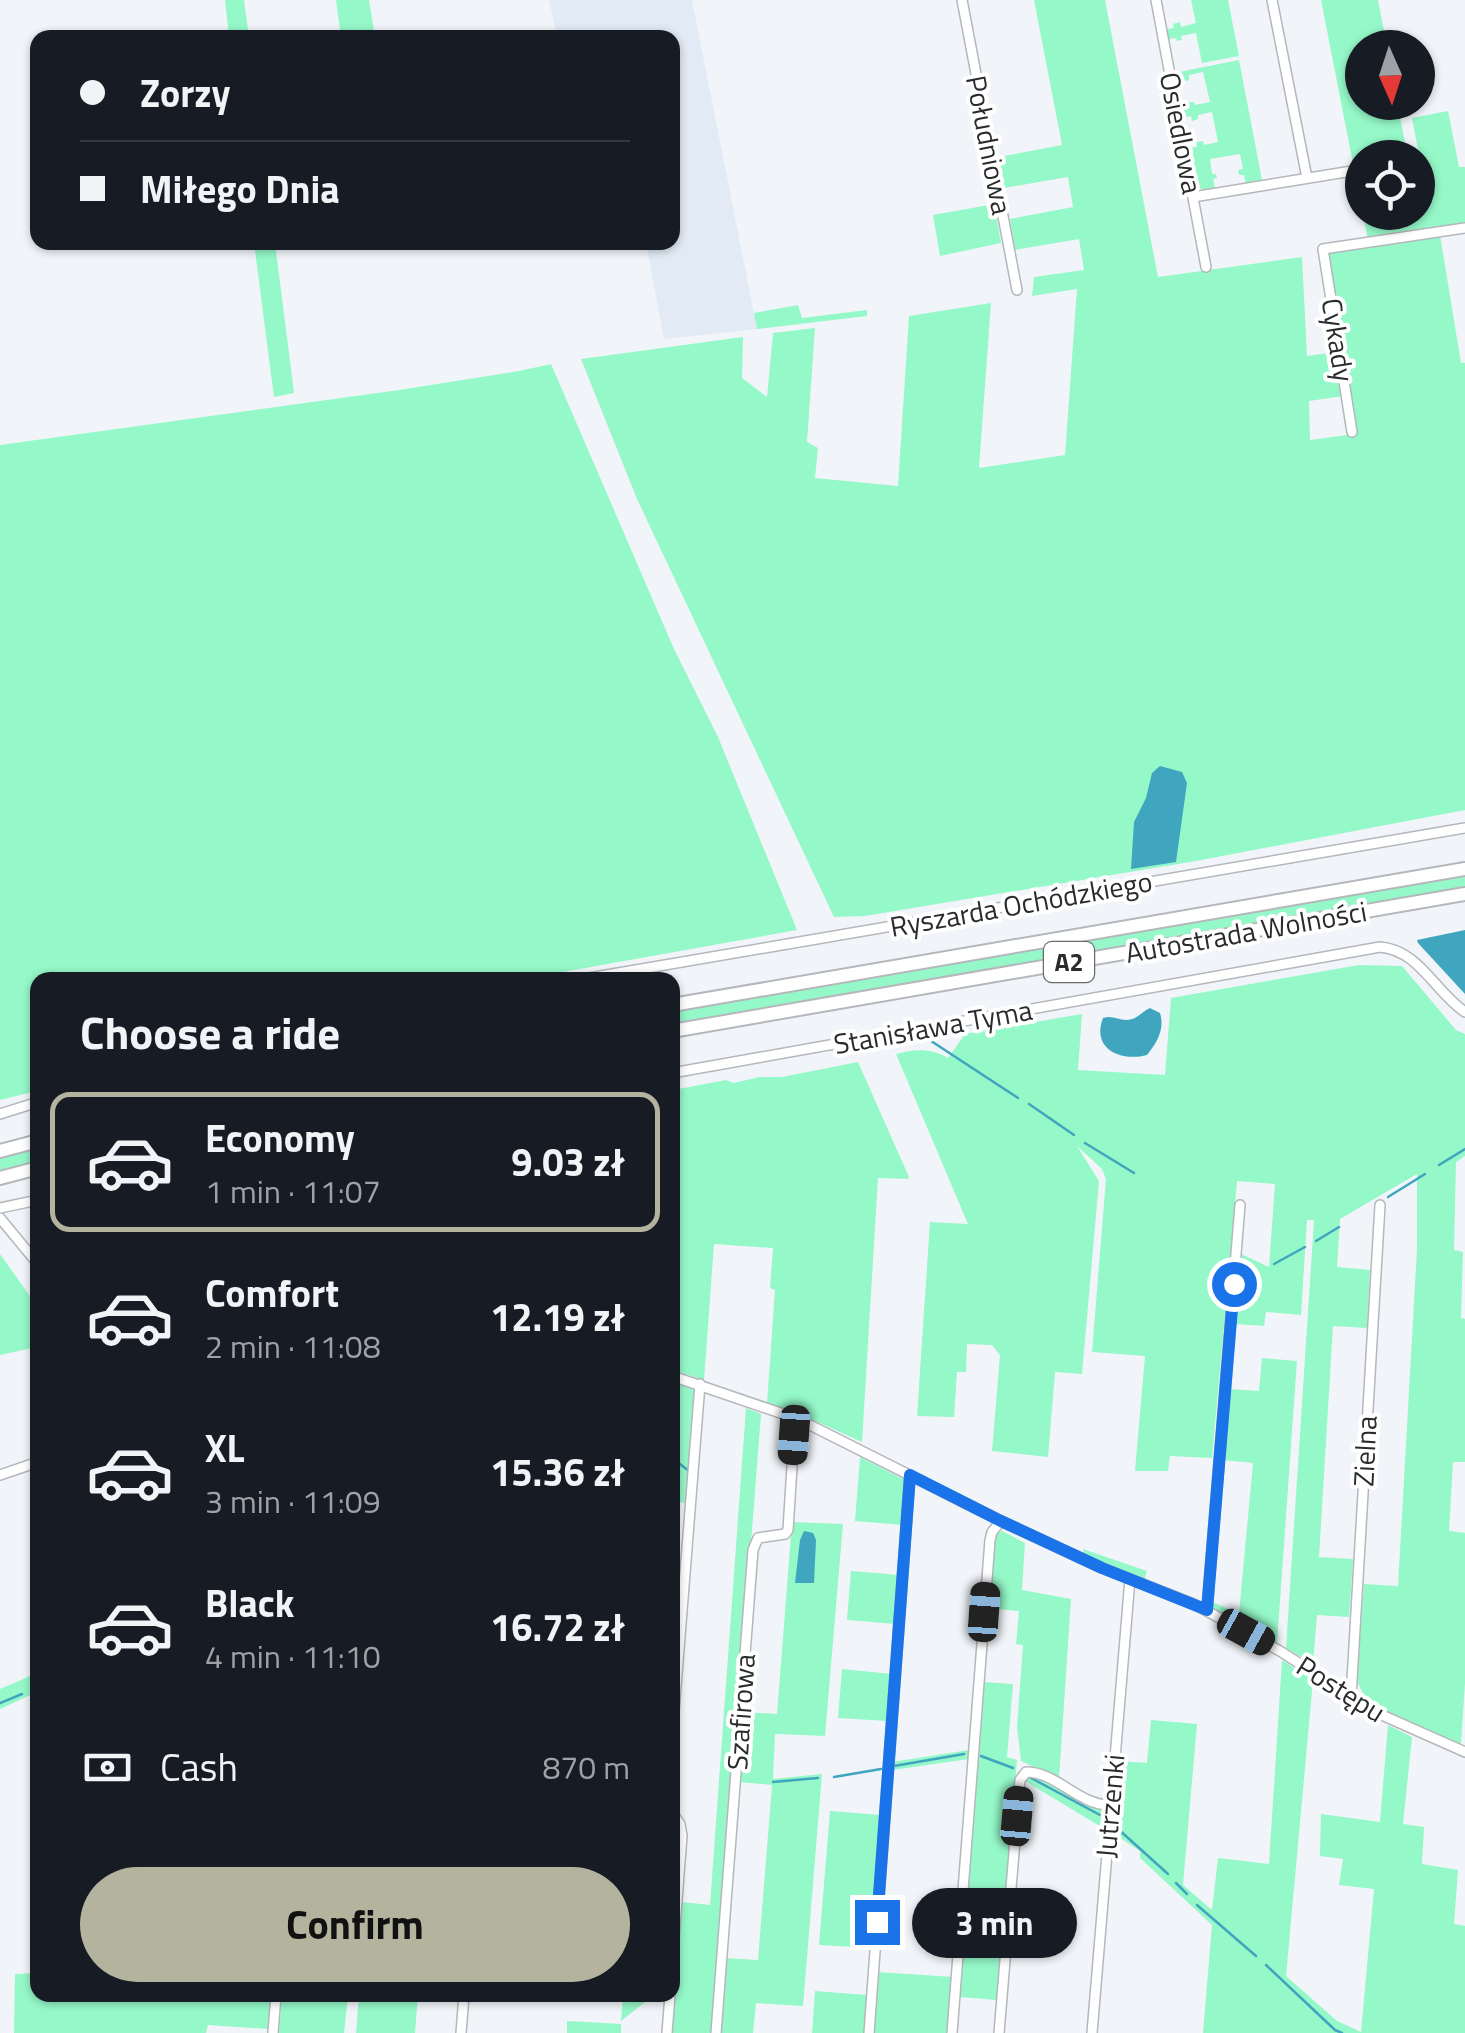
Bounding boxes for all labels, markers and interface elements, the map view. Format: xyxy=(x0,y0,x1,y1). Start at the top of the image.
north arrow xyxy=(1345,30,1435,120)
map controls xyxy=(1345,30,1435,230)
text: Zorzy xyxy=(140,64,231,122)
street label: Osiedlowa xyxy=(1149,68,1214,197)
street label: Południowa xyxy=(955,72,1024,218)
button: locate xyxy=(1345,140,1435,230)
text: Miłego Dnia xyxy=(140,160,340,218)
street label: Cykady xyxy=(1311,295,1366,385)
street label: Ryszarda Ochódzkiego xyxy=(886,859,1155,948)
street label: Autostrada Wolności xyxy=(1122,889,1370,974)
road number: A2 xyxy=(1044,942,1094,982)
street label: Stanisława Tyma xyxy=(830,988,1036,1065)
text: Choose a ride xyxy=(80,998,340,1066)
text: Economy xyxy=(205,1109,355,1167)
icon: car xyxy=(85,1117,175,1207)
text: 9.03 zł xyxy=(511,1133,625,1191)
text: 1 min · 11:07 xyxy=(205,1167,381,1215)
route start xyxy=(1212,1262,1257,1307)
text: Comfort xyxy=(205,1264,339,1322)
icon: car xyxy=(85,1272,175,1362)
text: 12.19 zł xyxy=(490,1288,625,1346)
text: 2 min · 11:08 xyxy=(205,1322,381,1370)
car xyxy=(777,1404,811,1466)
street label: Zielna xyxy=(1341,1414,1388,1487)
text: XL xyxy=(205,1419,245,1477)
icon: car xyxy=(85,1427,175,1517)
text: 15.36 zł xyxy=(490,1443,625,1501)
text: 3 min · 11:09 xyxy=(205,1477,381,1525)
text: Black xyxy=(205,1574,294,1632)
car xyxy=(967,1581,1001,1643)
icon: car xyxy=(85,1582,175,1672)
text: 16.72 zł xyxy=(490,1598,625,1656)
car xyxy=(1212,1604,1280,1660)
text: 4 min · 11:10 xyxy=(205,1632,381,1680)
street label: Postępu xyxy=(1288,1644,1394,1733)
street label: Szafirowa xyxy=(715,1652,766,1772)
text: Cash xyxy=(160,1738,238,1796)
icon: cash xyxy=(80,1740,135,1795)
text: 870 m xyxy=(542,1743,630,1791)
street label: Jutrzenki xyxy=(1084,1752,1135,1860)
car xyxy=(999,1785,1035,1847)
button: Confirm xyxy=(80,1867,630,1982)
callout: 3 min xyxy=(912,1887,1077,1957)
text: 3 min xyxy=(956,1899,1033,1947)
route end xyxy=(855,1900,900,1945)

